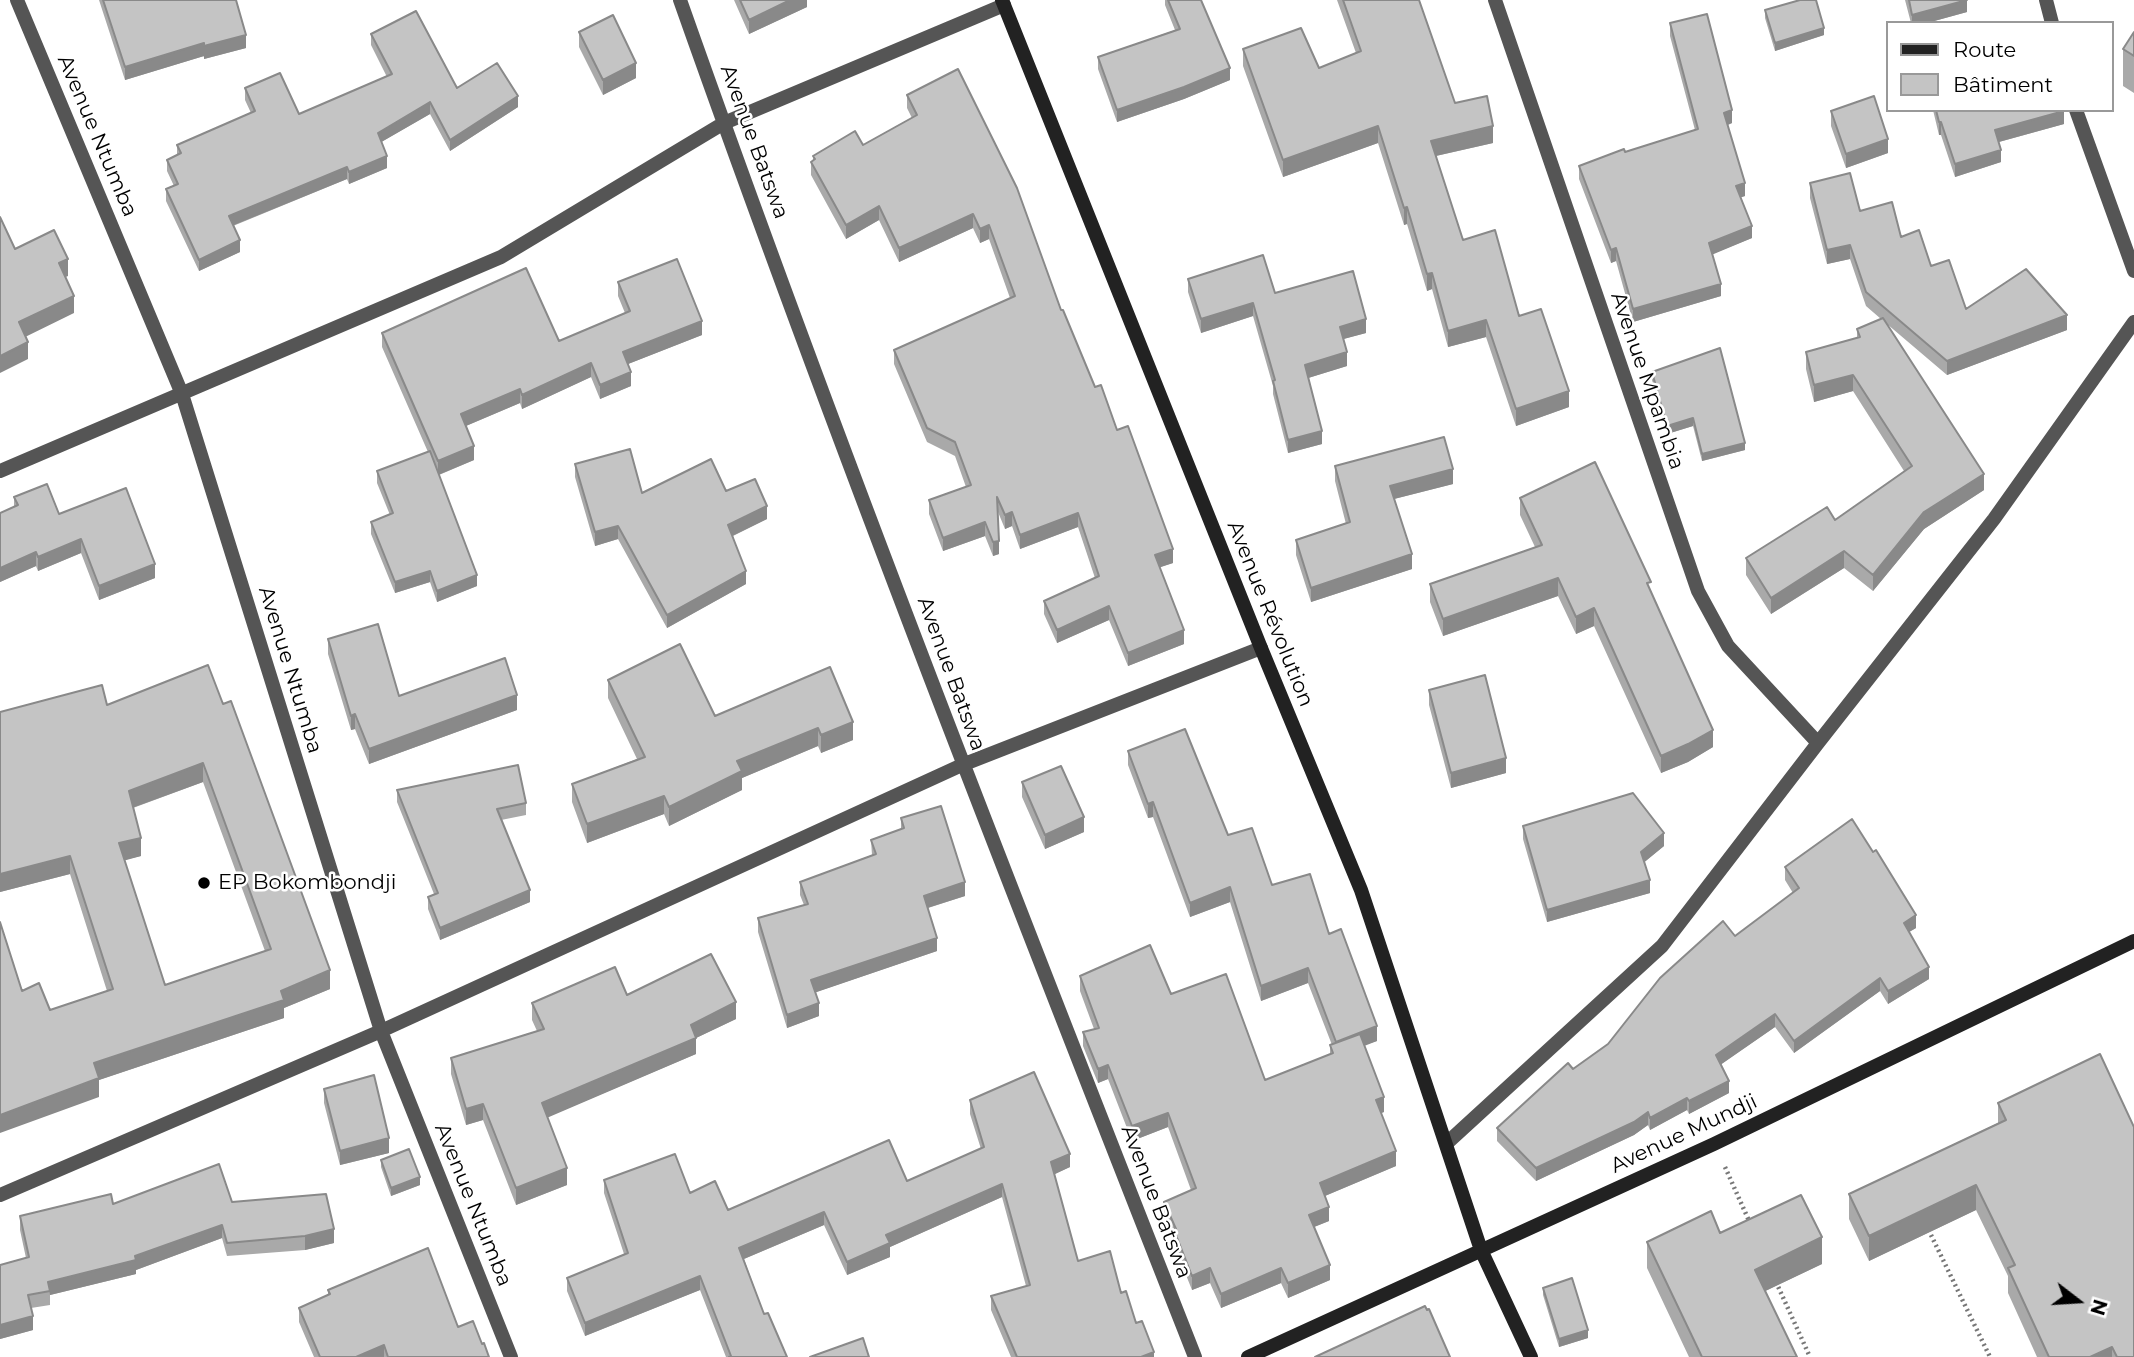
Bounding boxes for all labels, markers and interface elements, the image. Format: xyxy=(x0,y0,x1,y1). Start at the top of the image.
legend xyxy=(1885,21,2113,112)
text: Route xyxy=(1953,37,2016,62)
street label: Avenue Ntumba xyxy=(52,51,142,221)
street label: Avenue Batswa xyxy=(714,62,794,222)
text: Bâtiment xyxy=(1953,72,2053,97)
street label: Avenue Mpambia xyxy=(1605,289,1689,473)
street label: Avenue Révolution xyxy=(1221,518,1319,710)
street label: Avenue Ntumba xyxy=(253,583,327,757)
street label: Avenue Batswa xyxy=(911,594,991,754)
place label: EP Bokombondji xyxy=(218,870,396,896)
marker: EP Bokombondji xyxy=(196,875,212,891)
street label: Avenue Mundji xyxy=(1607,1089,1761,1179)
street label: Avenue Ntumba xyxy=(429,1120,517,1290)
street label: Avenue Batswa xyxy=(1115,1122,1197,1282)
north arrow xyxy=(2043,1266,2113,1336)
text: N xyxy=(2085,1297,2112,1318)

